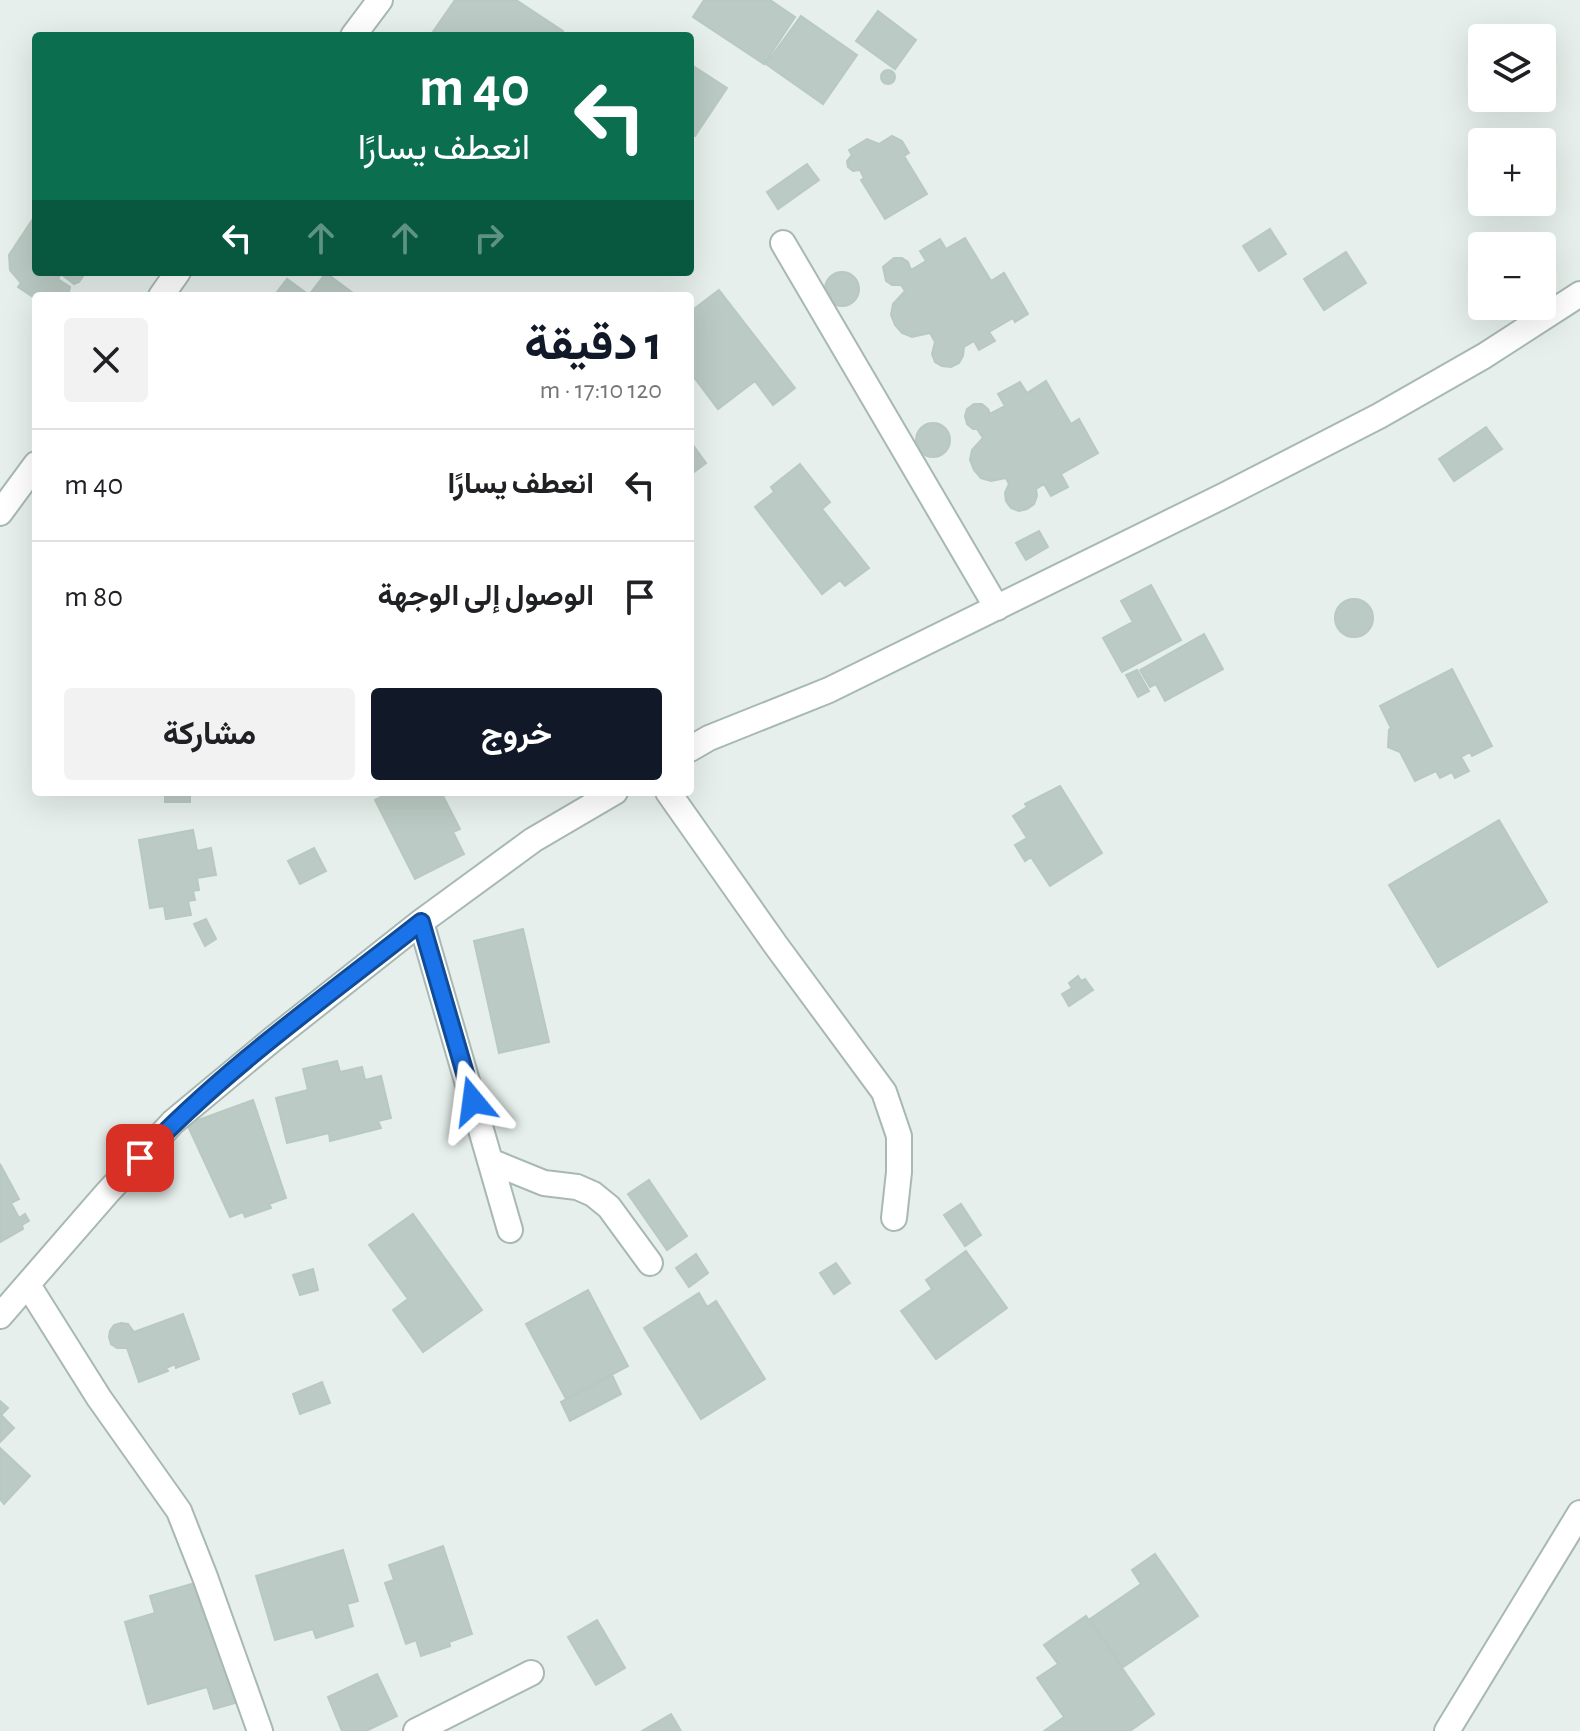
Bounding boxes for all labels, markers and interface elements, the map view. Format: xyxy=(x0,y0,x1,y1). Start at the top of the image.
map controls xyxy=(1468,24,1556,320)
button: layers xyxy=(1468,24,1556,112)
text: 40 m xyxy=(419,60,530,116)
icon: left xyxy=(558,64,662,168)
button: + xyxy=(1468,128,1556,216)
text: انعطف يسارًا xyxy=(358,130,530,166)
icon: left xyxy=(215,216,259,260)
icon: ahead xyxy=(299,216,343,260)
icon: ahead xyxy=(383,216,427,260)
icon: right xyxy=(467,216,511,260)
button: − xyxy=(1468,232,1556,320)
button: close xyxy=(64,318,148,402)
text: 1 دقيقة xyxy=(524,321,662,369)
text: 120 m · 17:10 xyxy=(539,377,662,403)
icon: left xyxy=(618,463,662,507)
text: انعطف يسارًا xyxy=(447,469,594,499)
text: 40 m xyxy=(64,470,123,500)
icon: arrive xyxy=(618,575,662,619)
text: الوصول إلى الوجهة xyxy=(378,581,594,611)
text: 80 m xyxy=(64,582,123,612)
button: مشاركة xyxy=(64,688,355,780)
button: خروج xyxy=(371,688,662,780)
position arrow xyxy=(431,1059,515,1143)
pin xyxy=(106,1124,174,1192)
icon: arrive xyxy=(118,1136,162,1180)

